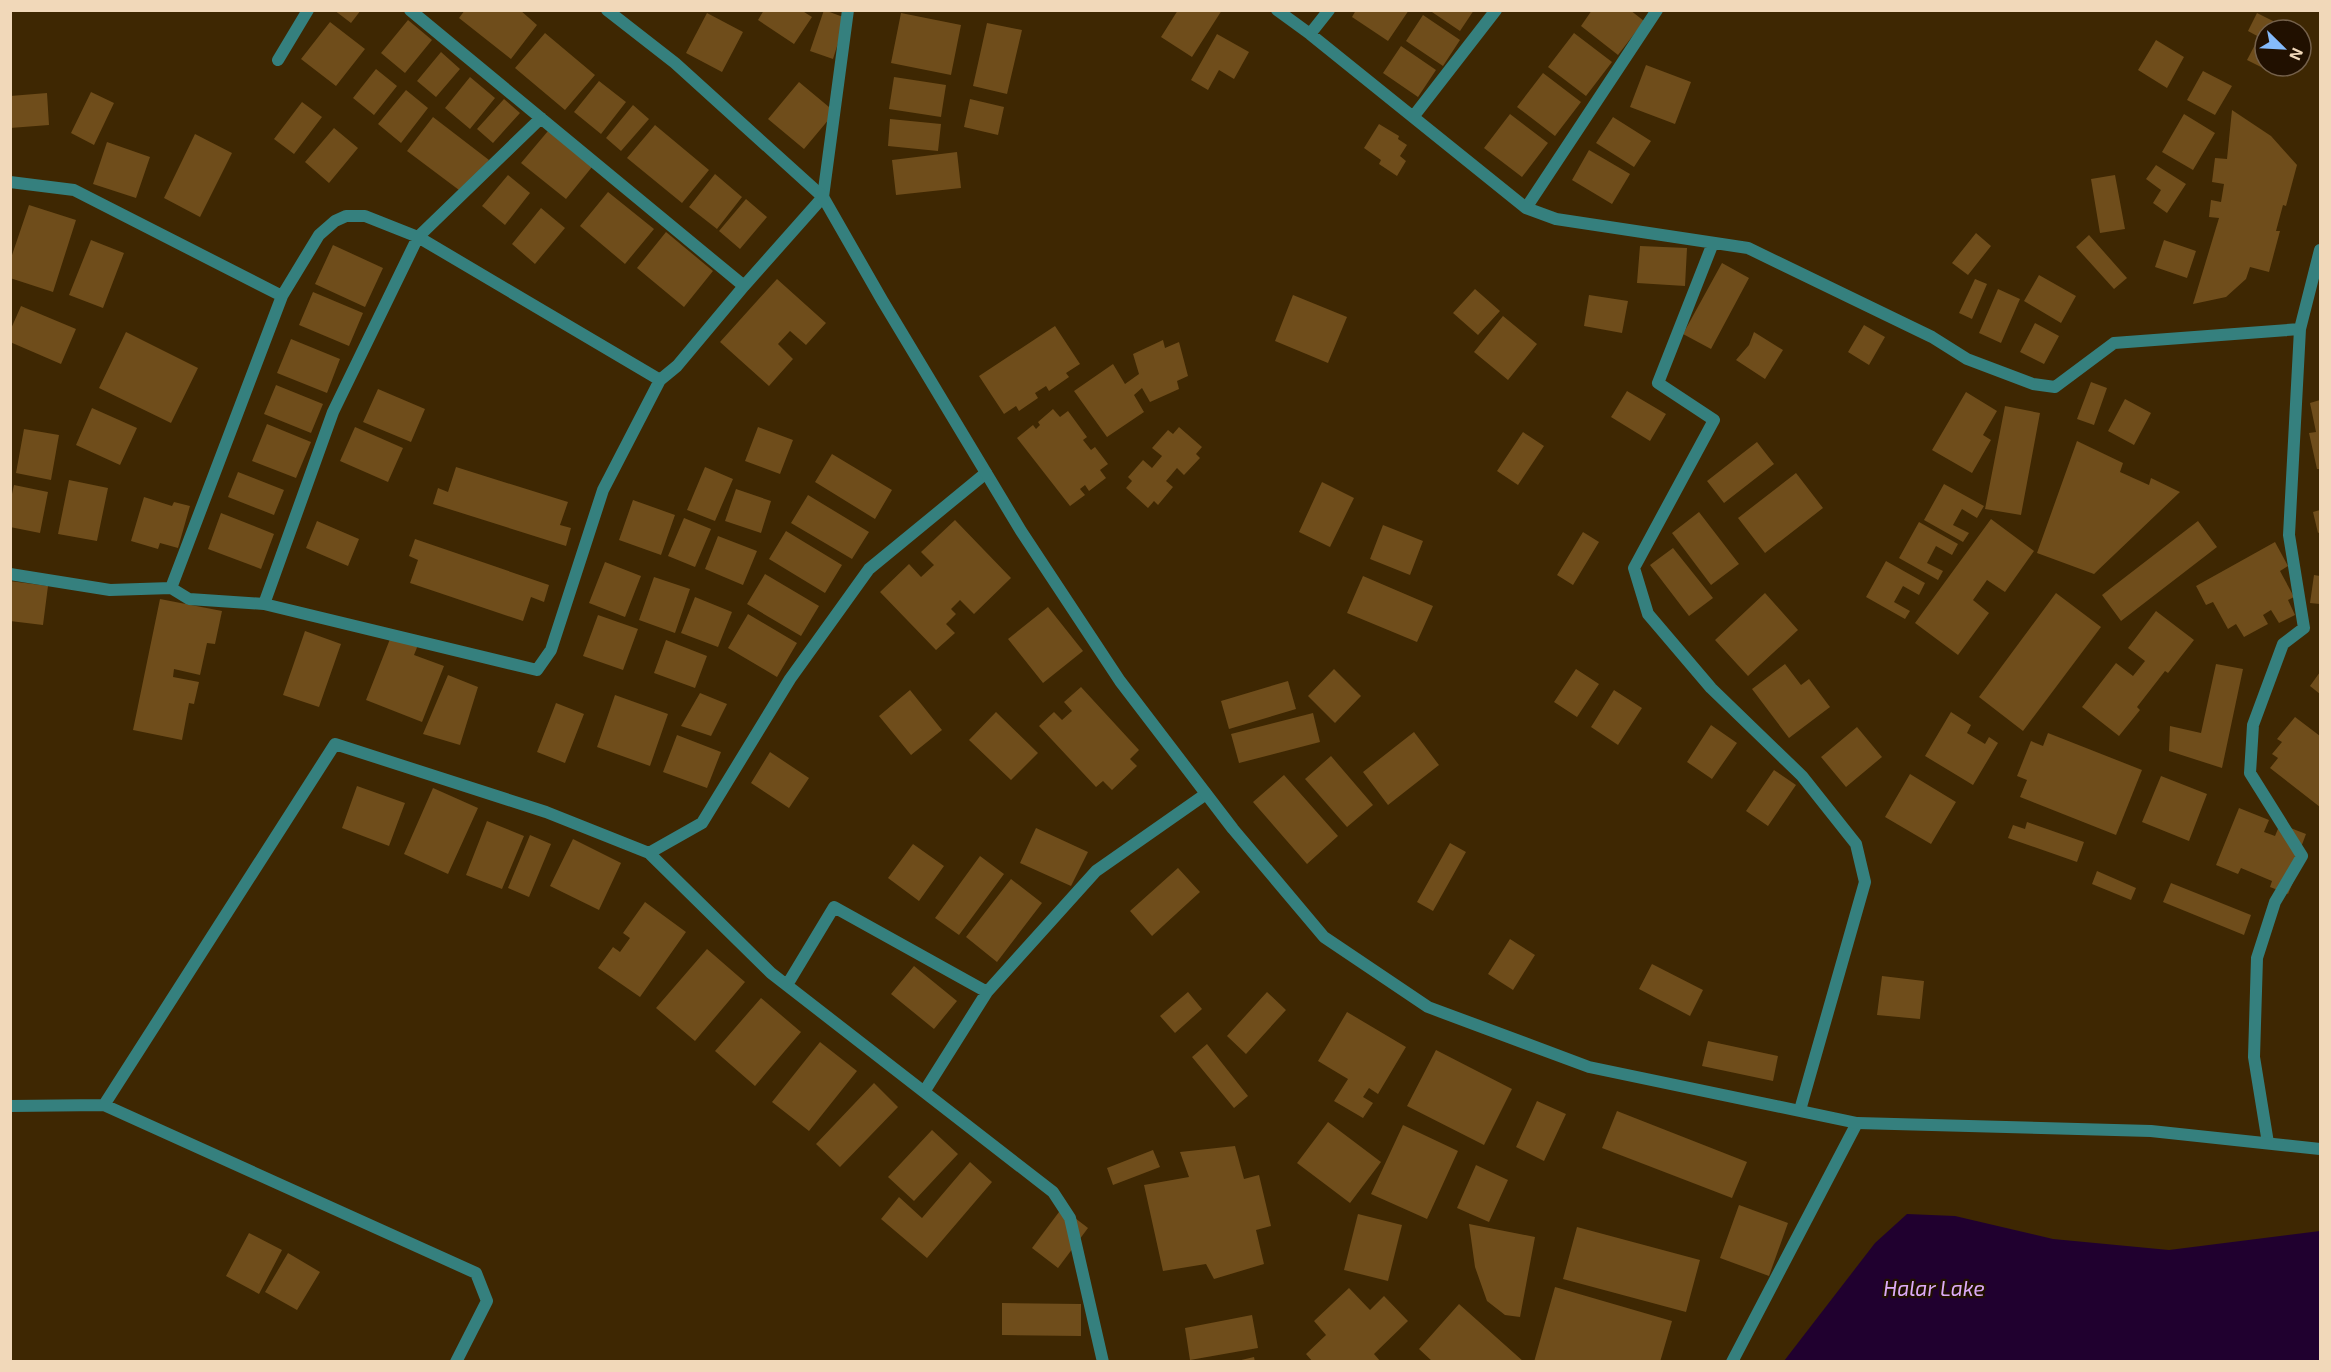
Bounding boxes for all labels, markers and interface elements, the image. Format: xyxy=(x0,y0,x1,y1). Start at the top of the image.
north arrow xyxy=(2253,18,2313,78)
text: N xyxy=(2286,45,2308,63)
water label: Halar Lake xyxy=(1883,1275,1985,1300)

